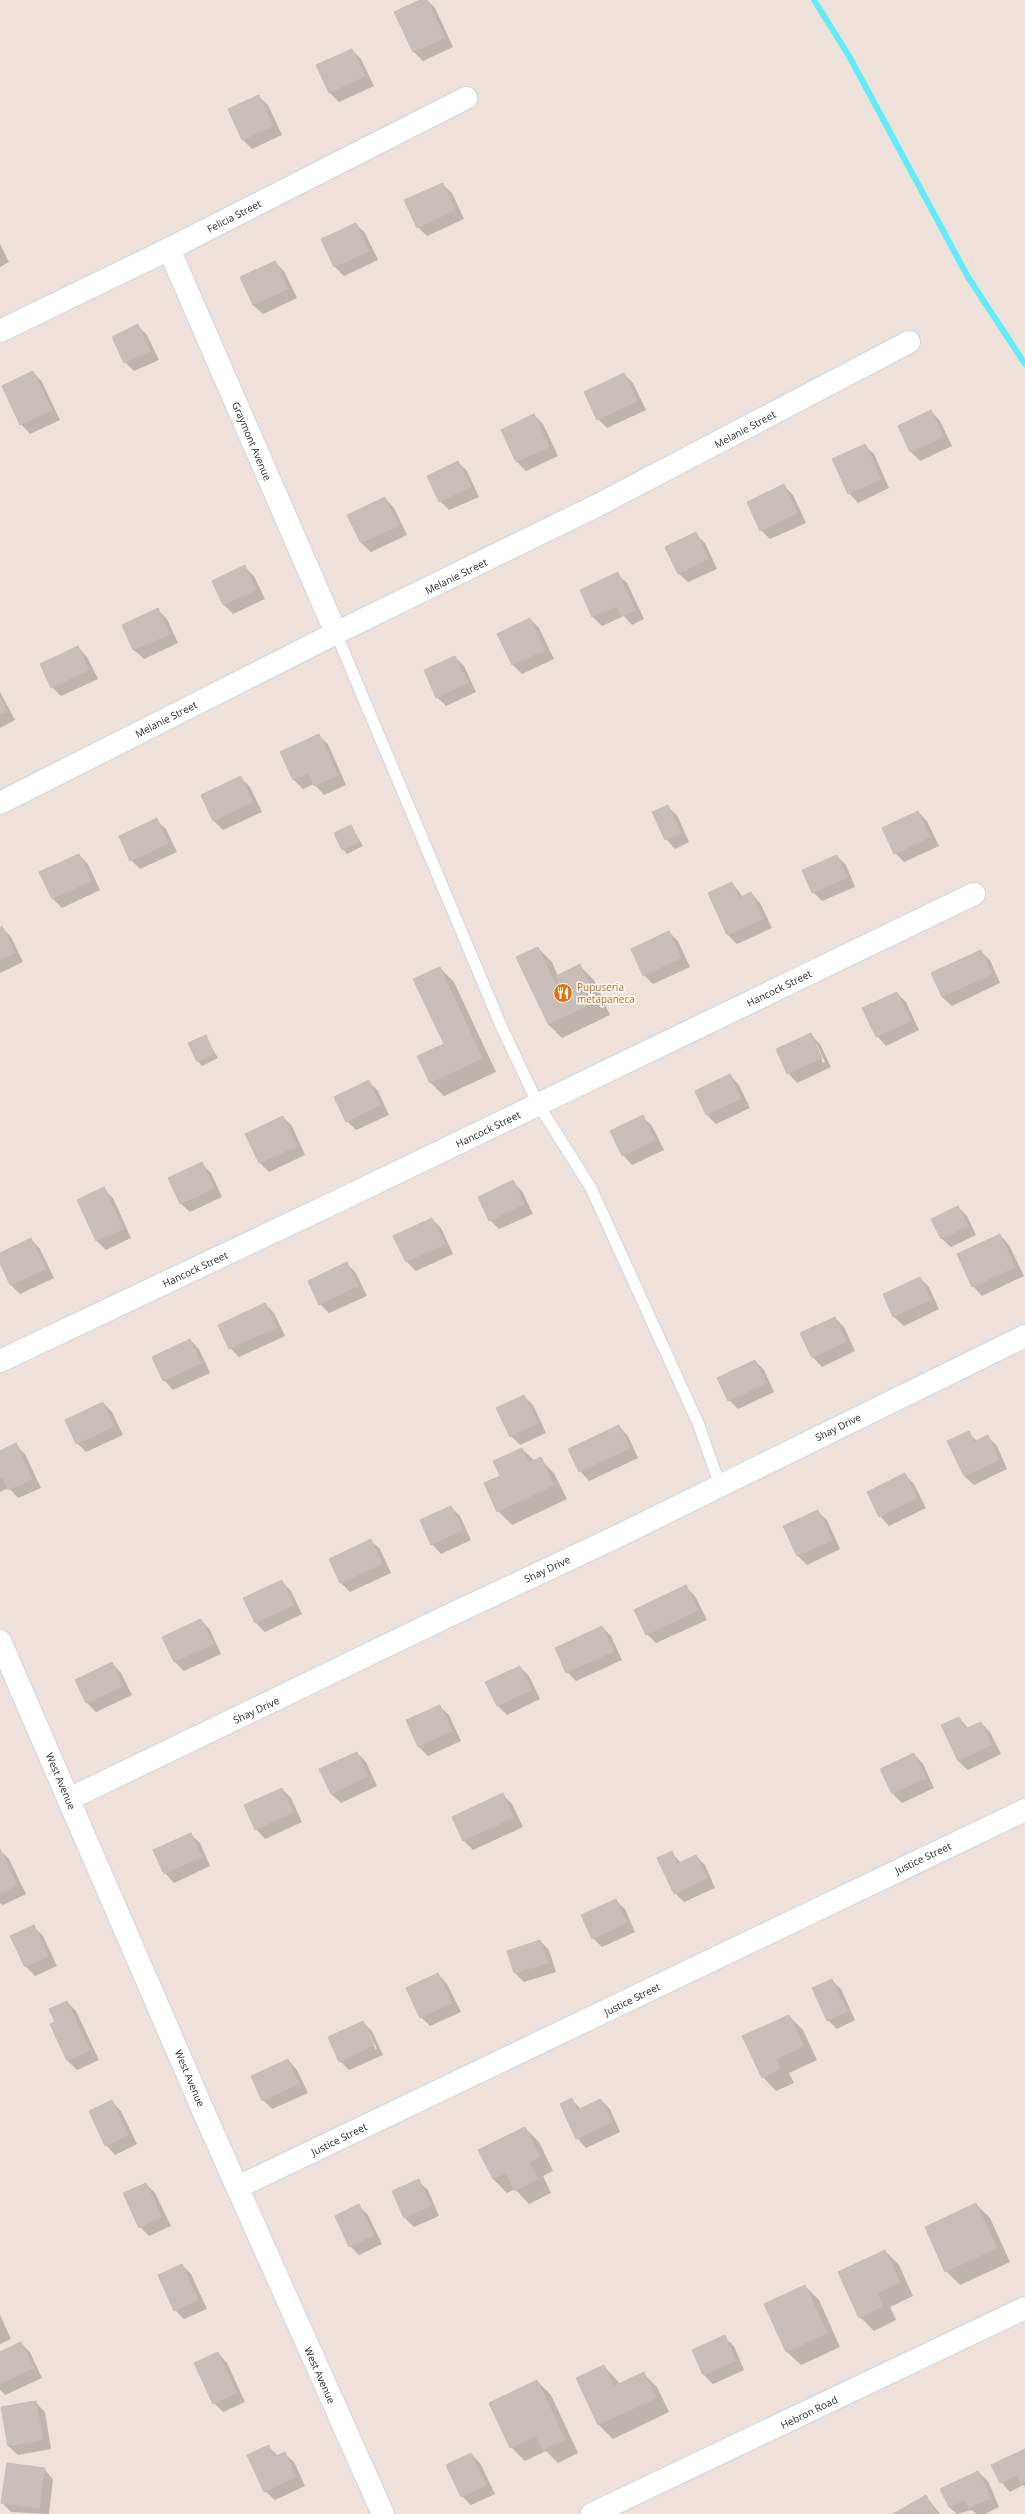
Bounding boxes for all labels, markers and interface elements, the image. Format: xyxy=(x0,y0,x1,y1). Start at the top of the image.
street label: Felicia Street xyxy=(204,196,264,236)
street label: Graymont Avenue xyxy=(229,399,275,483)
street label: Melanie Street xyxy=(712,407,778,451)
street label: Melanie Street xyxy=(423,555,490,597)
street label: Melanie Street xyxy=(133,697,200,741)
street label: Hancock Street xyxy=(744,966,814,1010)
place label: Pupuseria metapaneca xyxy=(577,980,635,1006)
restaurant icon: Pupuseria metapaneca xyxy=(552,982,574,1004)
street label: Hancock Street xyxy=(453,1107,523,1151)
street label: Hancock Street xyxy=(160,1248,230,1290)
street label: Shay Drive xyxy=(813,1410,864,1444)
street label: Shay Drive xyxy=(522,1552,573,1586)
street label: Shay Drive xyxy=(231,1693,282,1727)
street label: West Avenue xyxy=(43,1750,79,1812)
street label: Justice Street xyxy=(892,1839,954,1878)
street label: Justice Street xyxy=(601,1979,663,2019)
street label: West Avenue xyxy=(172,2047,208,2109)
street label: Justice Street xyxy=(308,2119,370,2159)
street label: West Avenue xyxy=(301,2344,339,2406)
street label: Hebron Road xyxy=(778,2392,840,2432)

